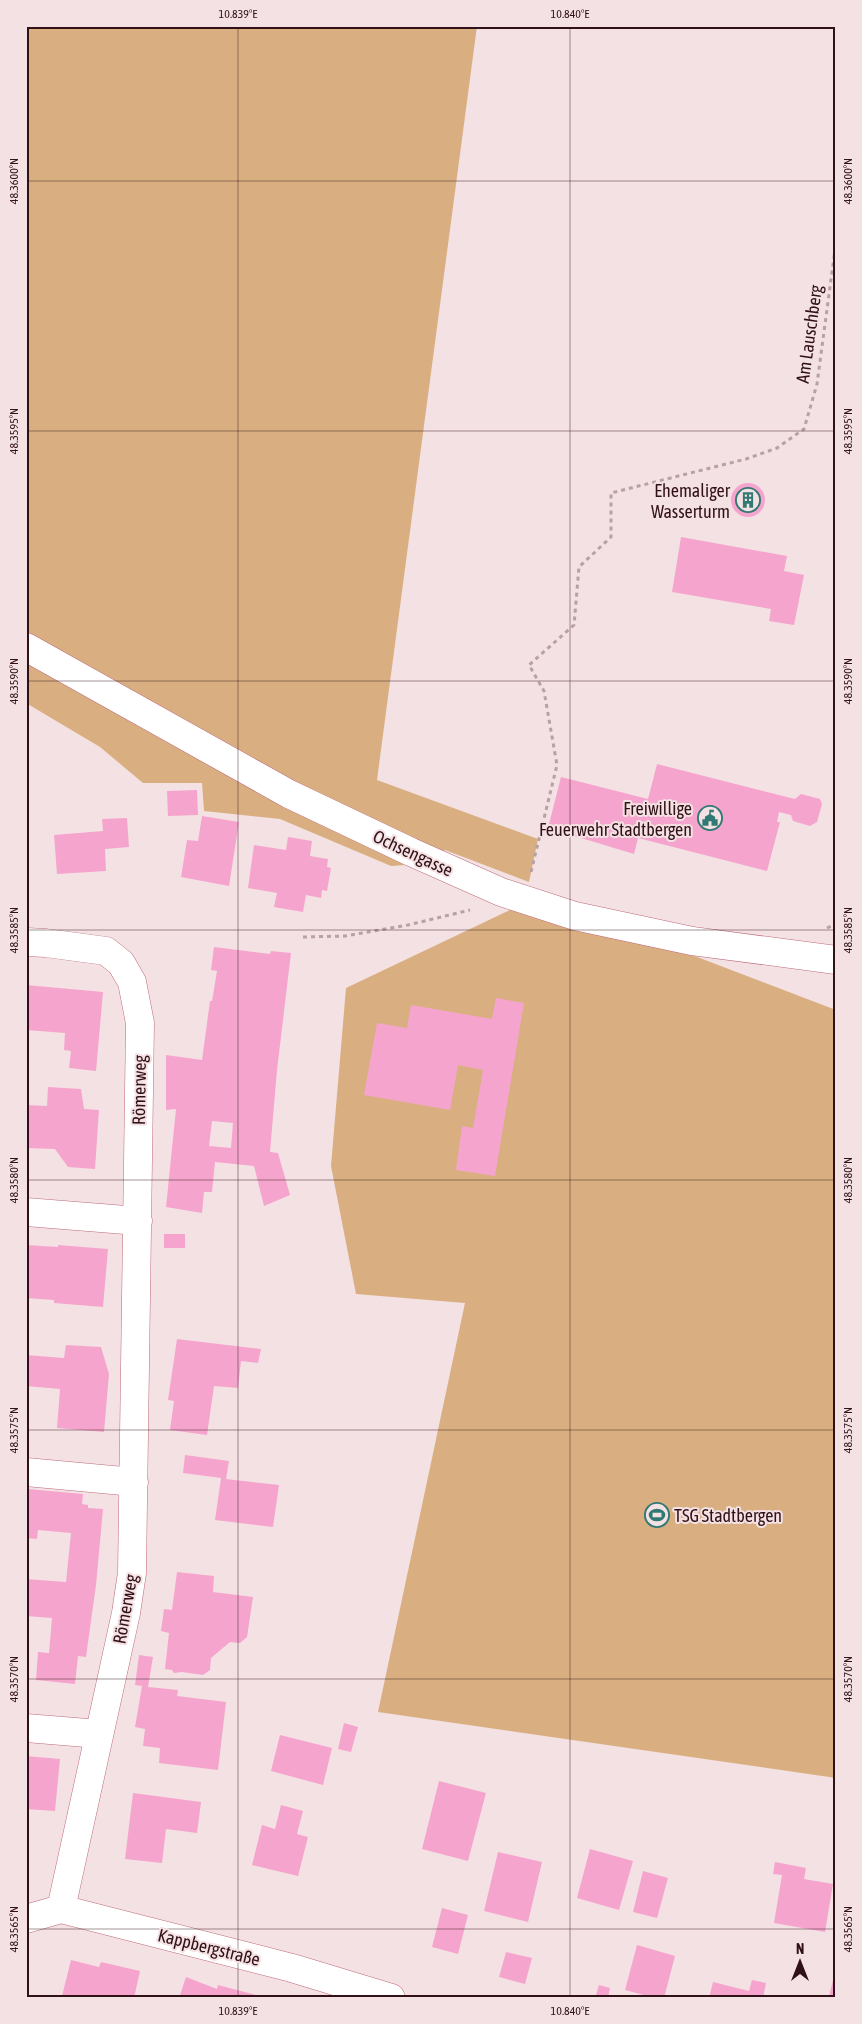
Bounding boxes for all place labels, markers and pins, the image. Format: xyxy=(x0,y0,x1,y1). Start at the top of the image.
place label: Ehemaliger Wasserturm xyxy=(651,480,731,522)
building icon: Ehemaliger Wasserturm xyxy=(735,487,761,513)
place label: Freiwillige Feuerwehr Stadtbergen xyxy=(539,798,692,840)
public building icon: Freiwillige Feuerwehr Stadtbergen xyxy=(697,805,723,831)
sports icon: TSG Stadtbergen xyxy=(644,1502,670,1528)
place label: TSG Stadtbergen xyxy=(674,1505,782,1526)

